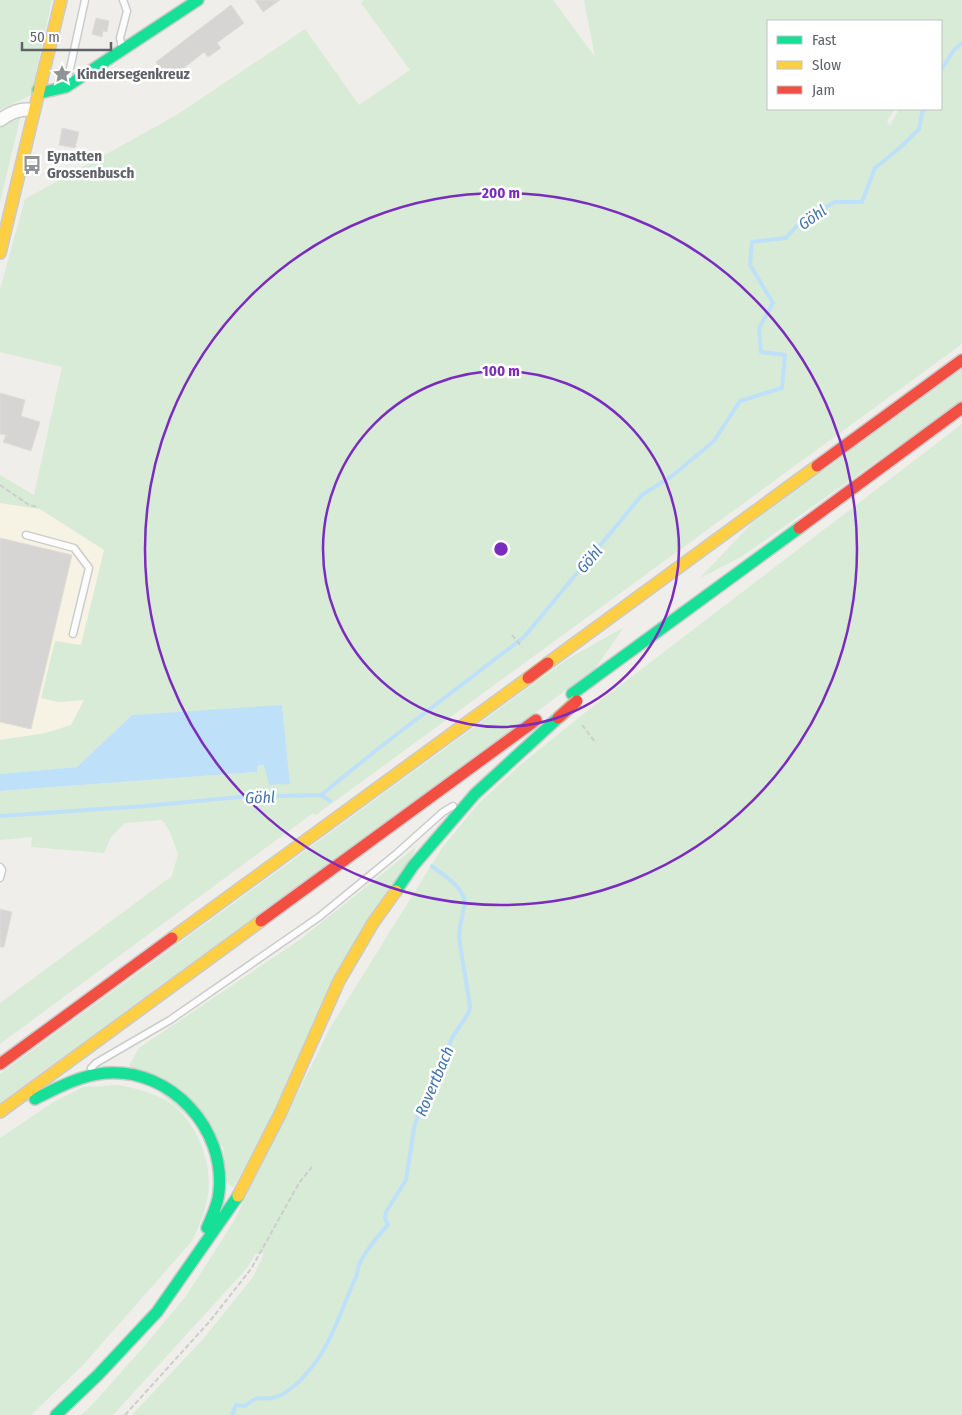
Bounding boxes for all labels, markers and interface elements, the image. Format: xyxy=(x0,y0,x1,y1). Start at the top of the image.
scale bar xyxy=(22,20,111,52)
legend xyxy=(767,20,942,110)
text: 50 m xyxy=(30,28,60,46)
text: Fast xyxy=(812,31,836,49)
text: Slow xyxy=(812,56,841,74)
place icon: Kindersegenkreuz xyxy=(51,63,73,85)
place label: Kindersegenkreuz xyxy=(77,65,190,83)
text: Jam xyxy=(812,81,835,99)
place label: Eynatten Grossenbusch xyxy=(47,147,134,182)
bus stop icon: Eynatten Grossenbusch xyxy=(21,154,43,176)
text: 200 m xyxy=(481,184,520,202)
water label: Göhl xyxy=(795,201,830,234)
text: 100 m xyxy=(482,362,520,380)
centre of rings xyxy=(492,540,510,558)
water label: Göhl xyxy=(572,542,606,577)
water label: Göhl xyxy=(245,787,275,808)
water label: Rovertbach xyxy=(411,1043,458,1119)

